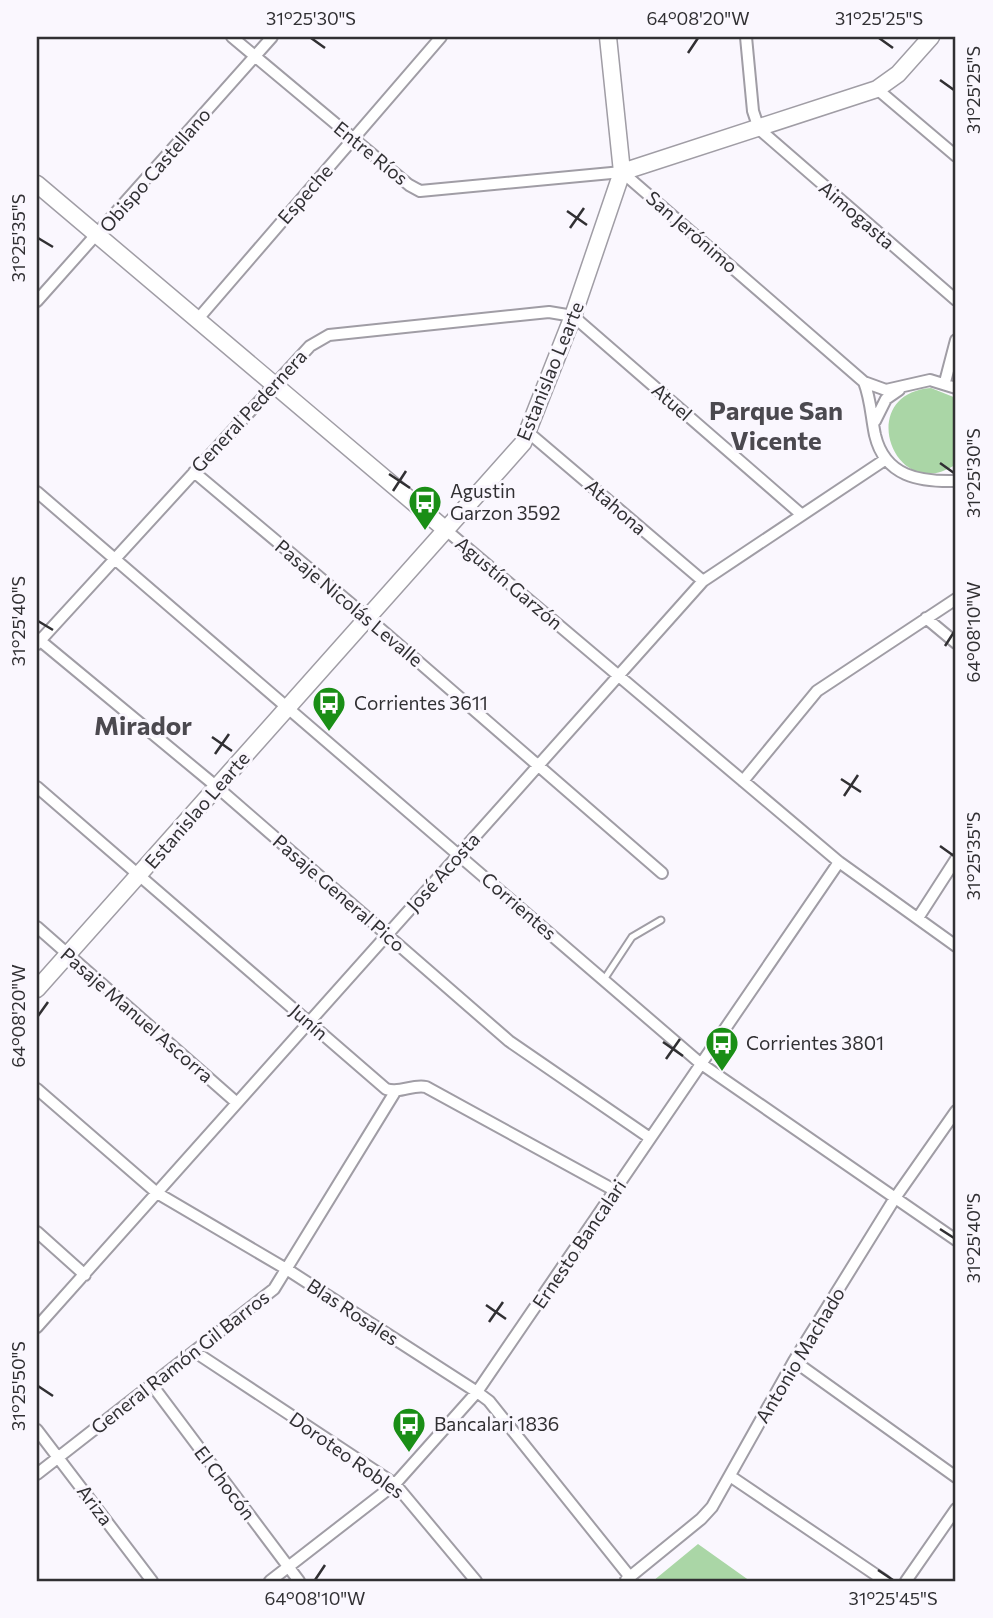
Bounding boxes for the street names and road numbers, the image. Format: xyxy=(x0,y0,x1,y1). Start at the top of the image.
street label: Obispo Castellano xyxy=(94,103,215,237)
street label: Entre Ríos xyxy=(330,116,413,189)
street label: Espeche xyxy=(273,159,337,228)
street label: Aimogasta xyxy=(815,176,900,254)
street label: San Jerónimo xyxy=(642,186,743,278)
street label: Estanislao Learte xyxy=(511,298,588,444)
street label: General Pedernera xyxy=(186,345,311,477)
street label: Atuel xyxy=(648,378,697,425)
street label: Atahona xyxy=(581,474,651,539)
street label: Agustín Garzón xyxy=(451,531,567,634)
street label: Pasaje Nicolás Levalle xyxy=(271,534,428,671)
street label: Estanislao Learte xyxy=(139,746,254,873)
street label: José Acosta xyxy=(401,827,484,916)
street label: Pasaje General Pico xyxy=(269,829,410,956)
street label: Corrientes xyxy=(477,867,561,944)
street label: Pasaje Manuel Ascorra xyxy=(56,942,218,1087)
street label: Junín xyxy=(286,999,333,1044)
street label: Ernesto Bancalari xyxy=(527,1175,630,1313)
street label: Blas Rosales xyxy=(303,1273,403,1350)
street label: Antonio Machado xyxy=(750,1283,849,1427)
street label: General Ramón Gil Barros xyxy=(86,1285,273,1438)
street label: Doroteo Robles xyxy=(286,1407,409,1503)
street label: El Chocón xyxy=(190,1441,261,1524)
street label: Ariza xyxy=(73,1480,118,1530)

